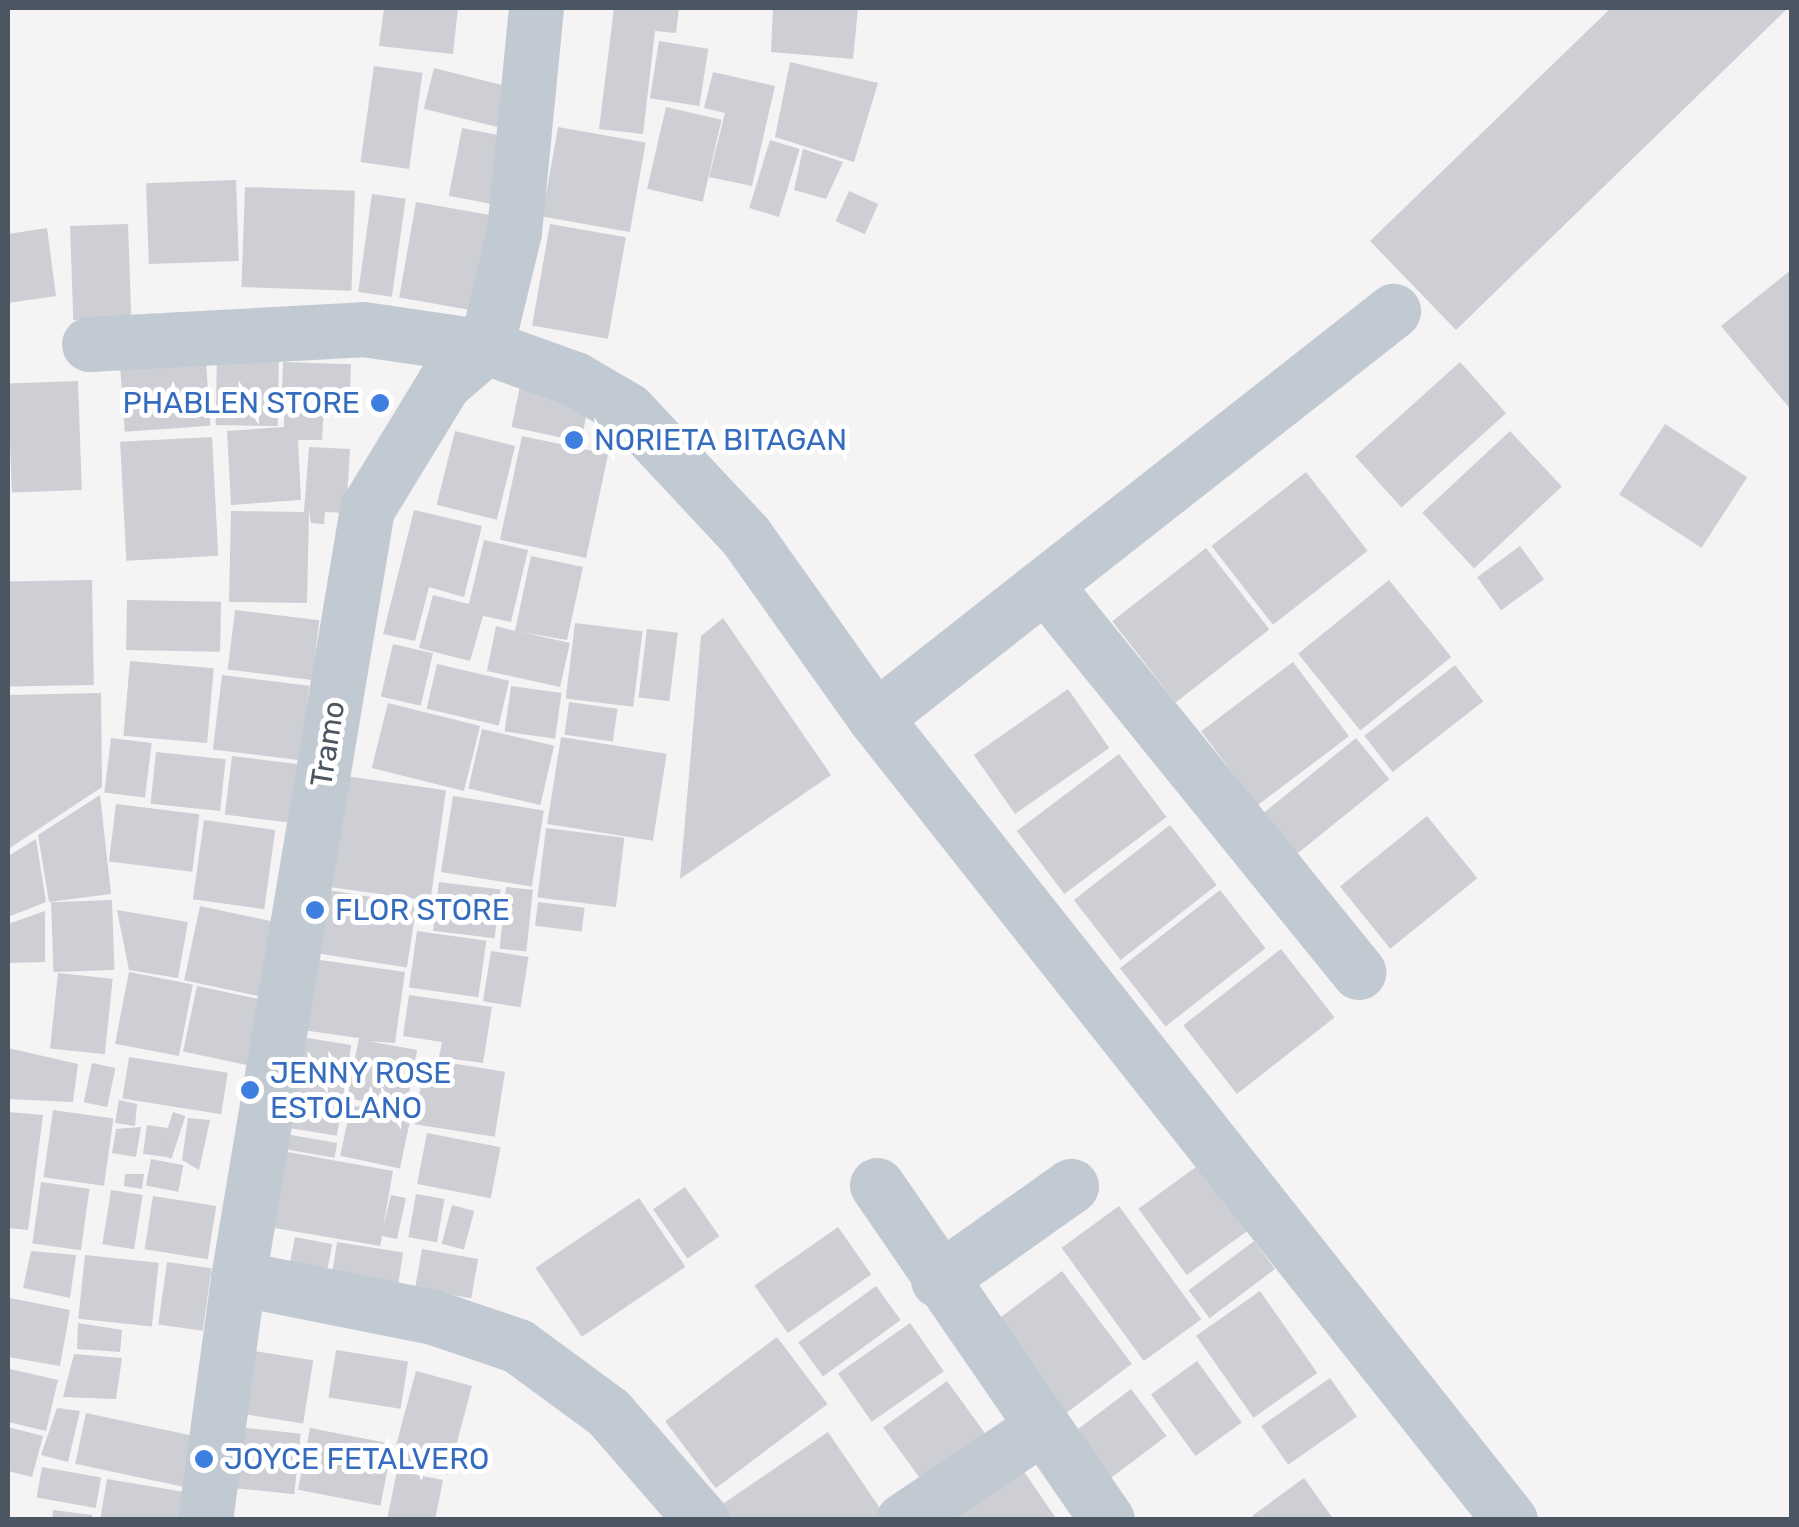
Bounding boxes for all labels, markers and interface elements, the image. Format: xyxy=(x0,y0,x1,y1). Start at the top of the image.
place label: PHABLEN STORE xyxy=(122,385,360,421)
marker: PHABLEN STORE xyxy=(369,392,391,414)
place label: NORIETA BITAGAN xyxy=(594,422,848,458)
marker: NORIETA BITAGAN xyxy=(563,429,585,451)
street label: Tramo xyxy=(303,698,353,790)
place label: FLOR STORE xyxy=(335,892,510,928)
marker: FLOR STORE xyxy=(304,899,326,921)
place label: JENNY ROSE ESTOLANO xyxy=(270,1055,452,1126)
marker: JENNY ROSE ESTOLANO xyxy=(239,1079,261,1101)
place label: JOYCE FETALVERO xyxy=(224,1441,489,1477)
marker: JOYCE FETALVERO xyxy=(193,1448,215,1470)

